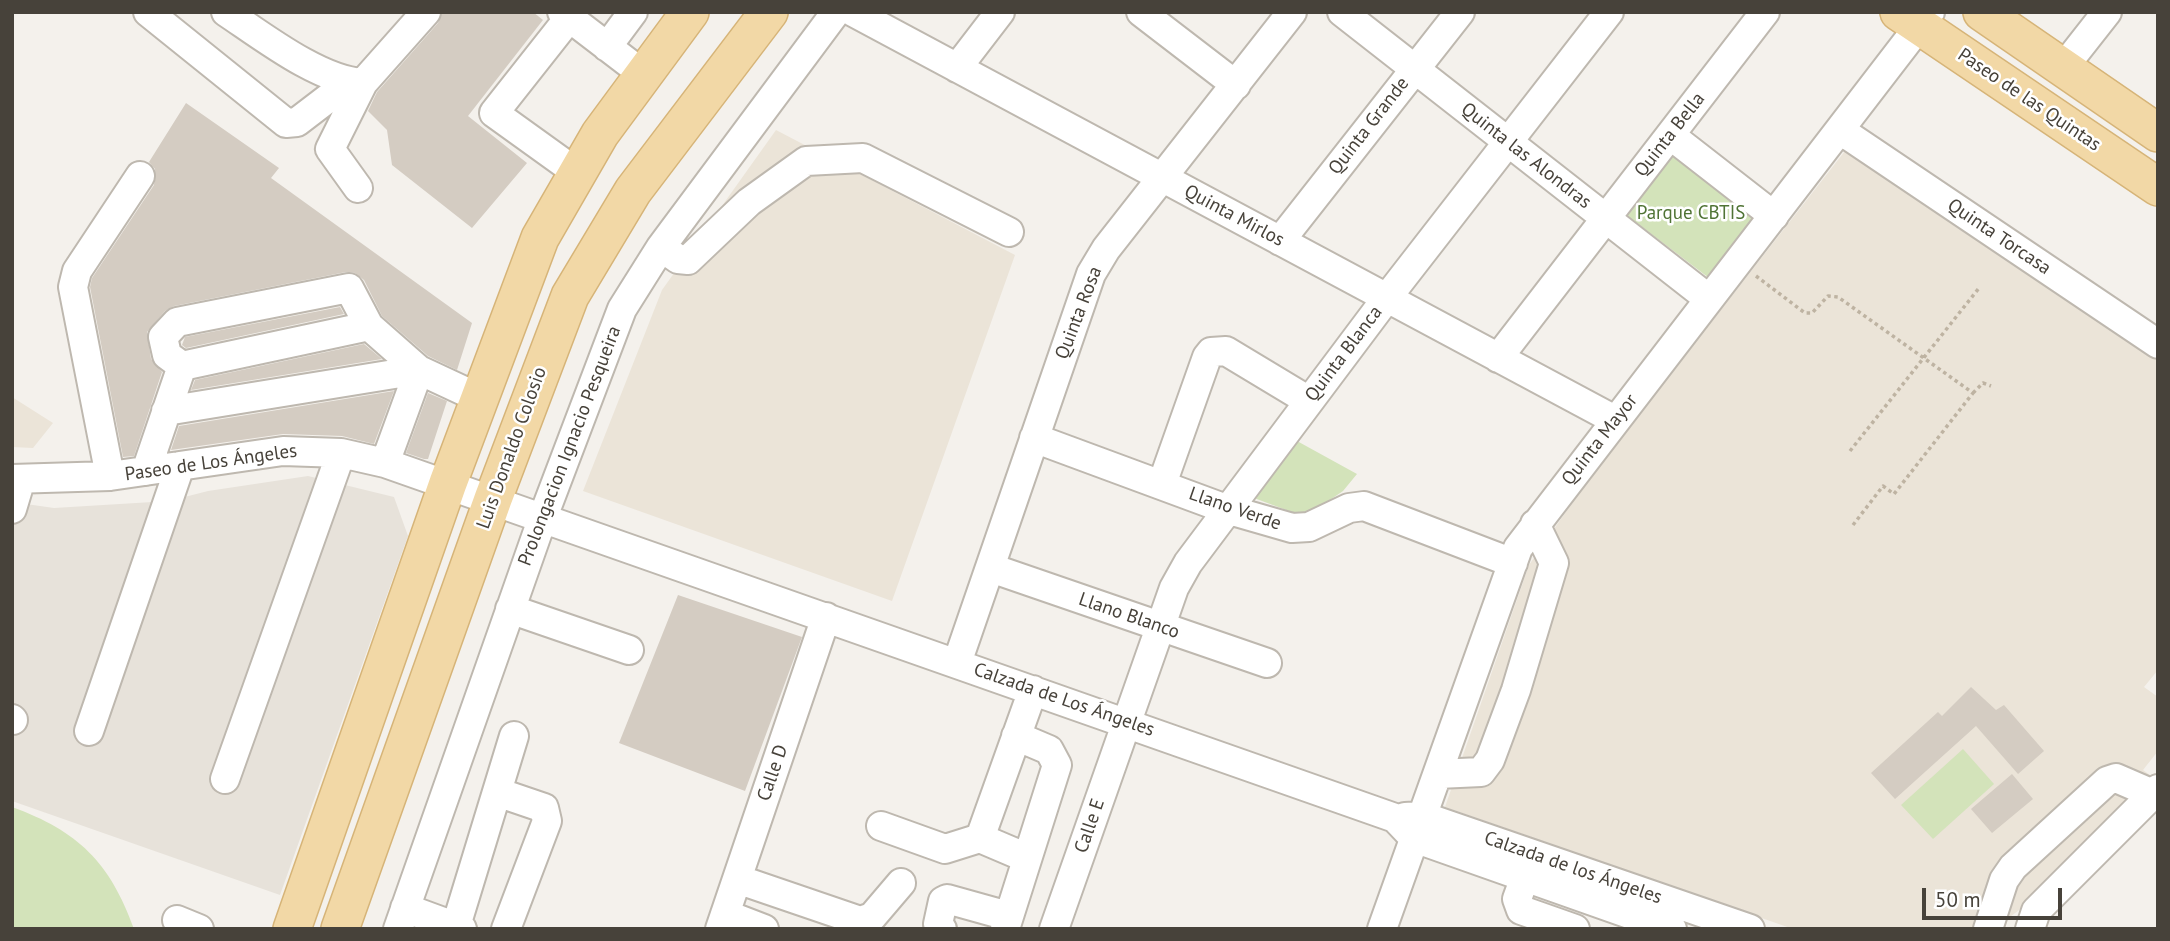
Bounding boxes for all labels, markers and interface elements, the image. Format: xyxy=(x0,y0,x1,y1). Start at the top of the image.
street label: Paseo de las Quintas xyxy=(1953,44,2105,156)
street label: Quinta Grande xyxy=(1324,73,1414,179)
street label: Quinta Bella xyxy=(1630,88,1710,182)
street label: Quinta las Alondras xyxy=(1456,98,1596,214)
street label: Quinta Mirlos xyxy=(1180,180,1288,252)
street label: Quinta Torcasa xyxy=(1943,194,2055,280)
park label: Parque CBTIS xyxy=(1637,203,1745,225)
street label: Quinta Rosa xyxy=(1051,263,1107,363)
street label: Quinta Blanca xyxy=(1301,302,1387,406)
street label: Prolongacion Ignacio Pesqueira xyxy=(514,323,626,569)
street label: Luis Donaldo Colosio xyxy=(472,364,552,532)
street label: Quinta Mayor xyxy=(1557,390,1643,490)
street label: Paseo de Los Ángeles xyxy=(123,440,299,486)
street label: Llano Verde xyxy=(1186,483,1284,535)
street label: Llano Blanco xyxy=(1076,588,1182,644)
street label: Calzada de Los Ángeles xyxy=(971,658,1157,742)
street label: Calle D xyxy=(753,742,793,804)
street label: Calle E xyxy=(1070,796,1110,856)
street label: Calzada de los Ángeles xyxy=(1481,827,1665,909)
scale bar xyxy=(1925,874,2065,918)
text: 50 m xyxy=(1935,886,1981,913)

